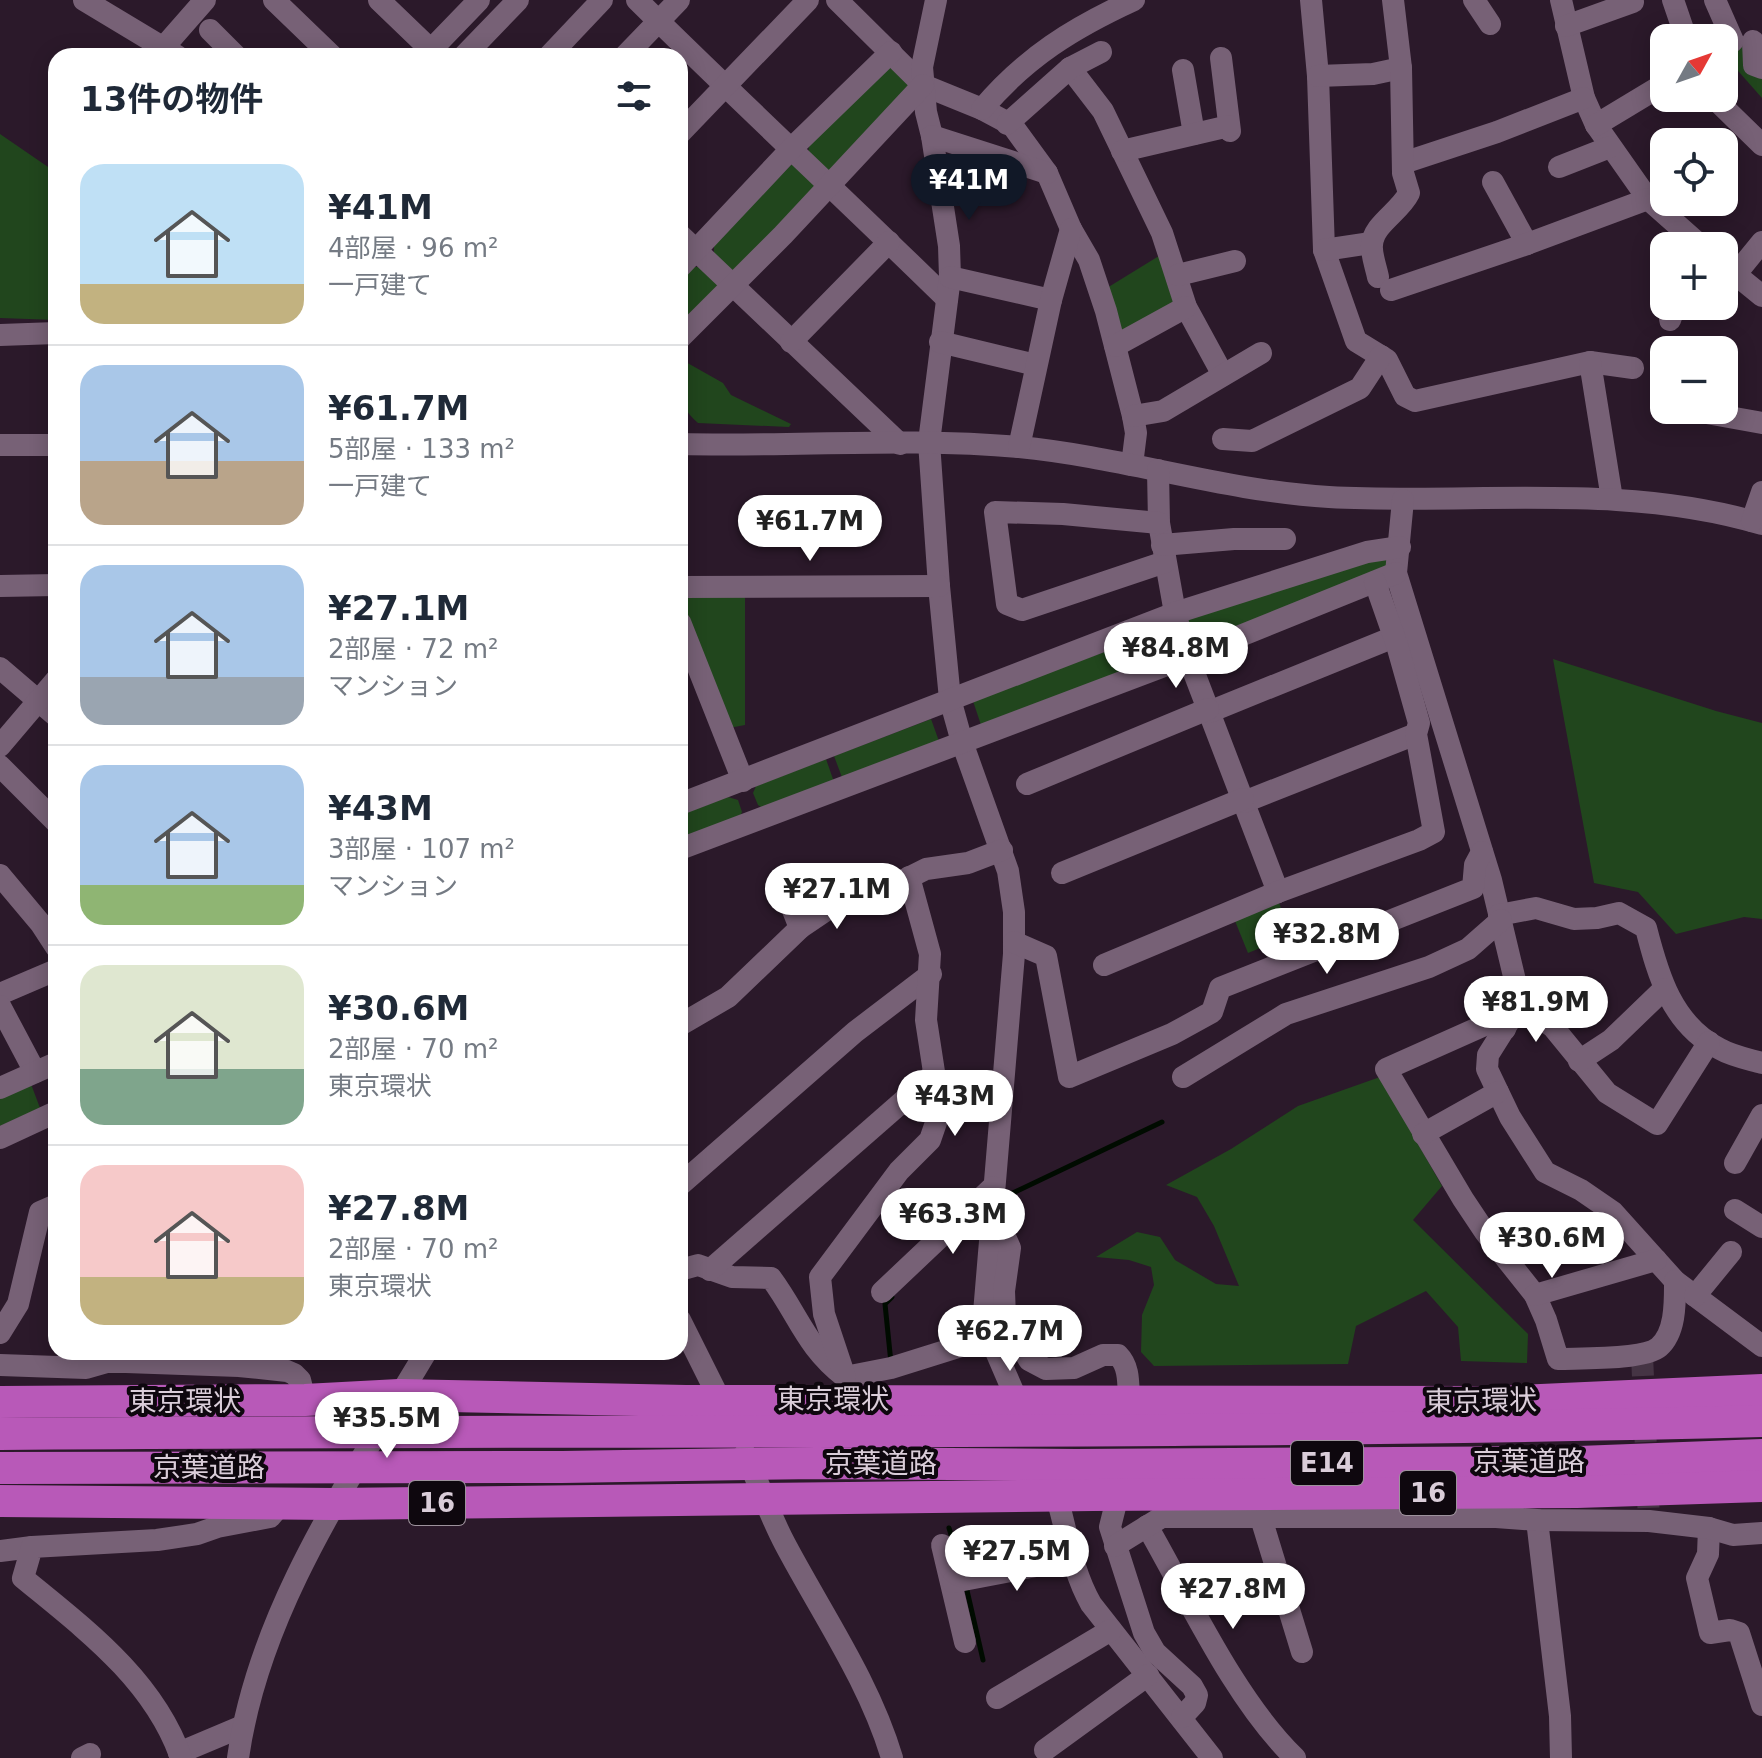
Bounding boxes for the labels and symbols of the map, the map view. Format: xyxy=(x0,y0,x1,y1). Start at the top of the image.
north arrow xyxy=(1650,24,1738,112)
pin: ¥41M xyxy=(922,154,1016,222)
pin: ¥61.7M xyxy=(745,495,875,563)
pin: ¥84.8M xyxy=(1111,622,1241,690)
pin: ¥27.1M xyxy=(772,863,902,931)
pin: ¥32.8M xyxy=(1262,908,1392,976)
pin: ¥81.9M xyxy=(1471,976,1601,1044)
pin: ¥43M xyxy=(908,1070,1002,1138)
pin: ¥63.3M xyxy=(888,1188,1018,1256)
pin: ¥30.6M xyxy=(1487,1212,1617,1280)
pin: ¥62.7M xyxy=(945,1305,1075,1373)
street label: 東京環状 xyxy=(777,1383,889,1416)
street label: 東京環状 xyxy=(1425,1384,1537,1418)
street label: 東京環状 xyxy=(129,1385,241,1418)
pin: ¥35.5M xyxy=(322,1392,452,1460)
road number: E14 xyxy=(1291,1441,1363,1485)
street label: 京葉道路 xyxy=(1473,1445,1585,1478)
street label: 京葉道路 xyxy=(825,1447,937,1480)
street label: 京葉道路 xyxy=(153,1451,265,1484)
road number: 16 xyxy=(1400,1471,1456,1515)
road number: 16 xyxy=(409,1481,465,1525)
pin: ¥27.5M xyxy=(952,1525,1082,1593)
pin: ¥27.8M xyxy=(1168,1563,1298,1631)

